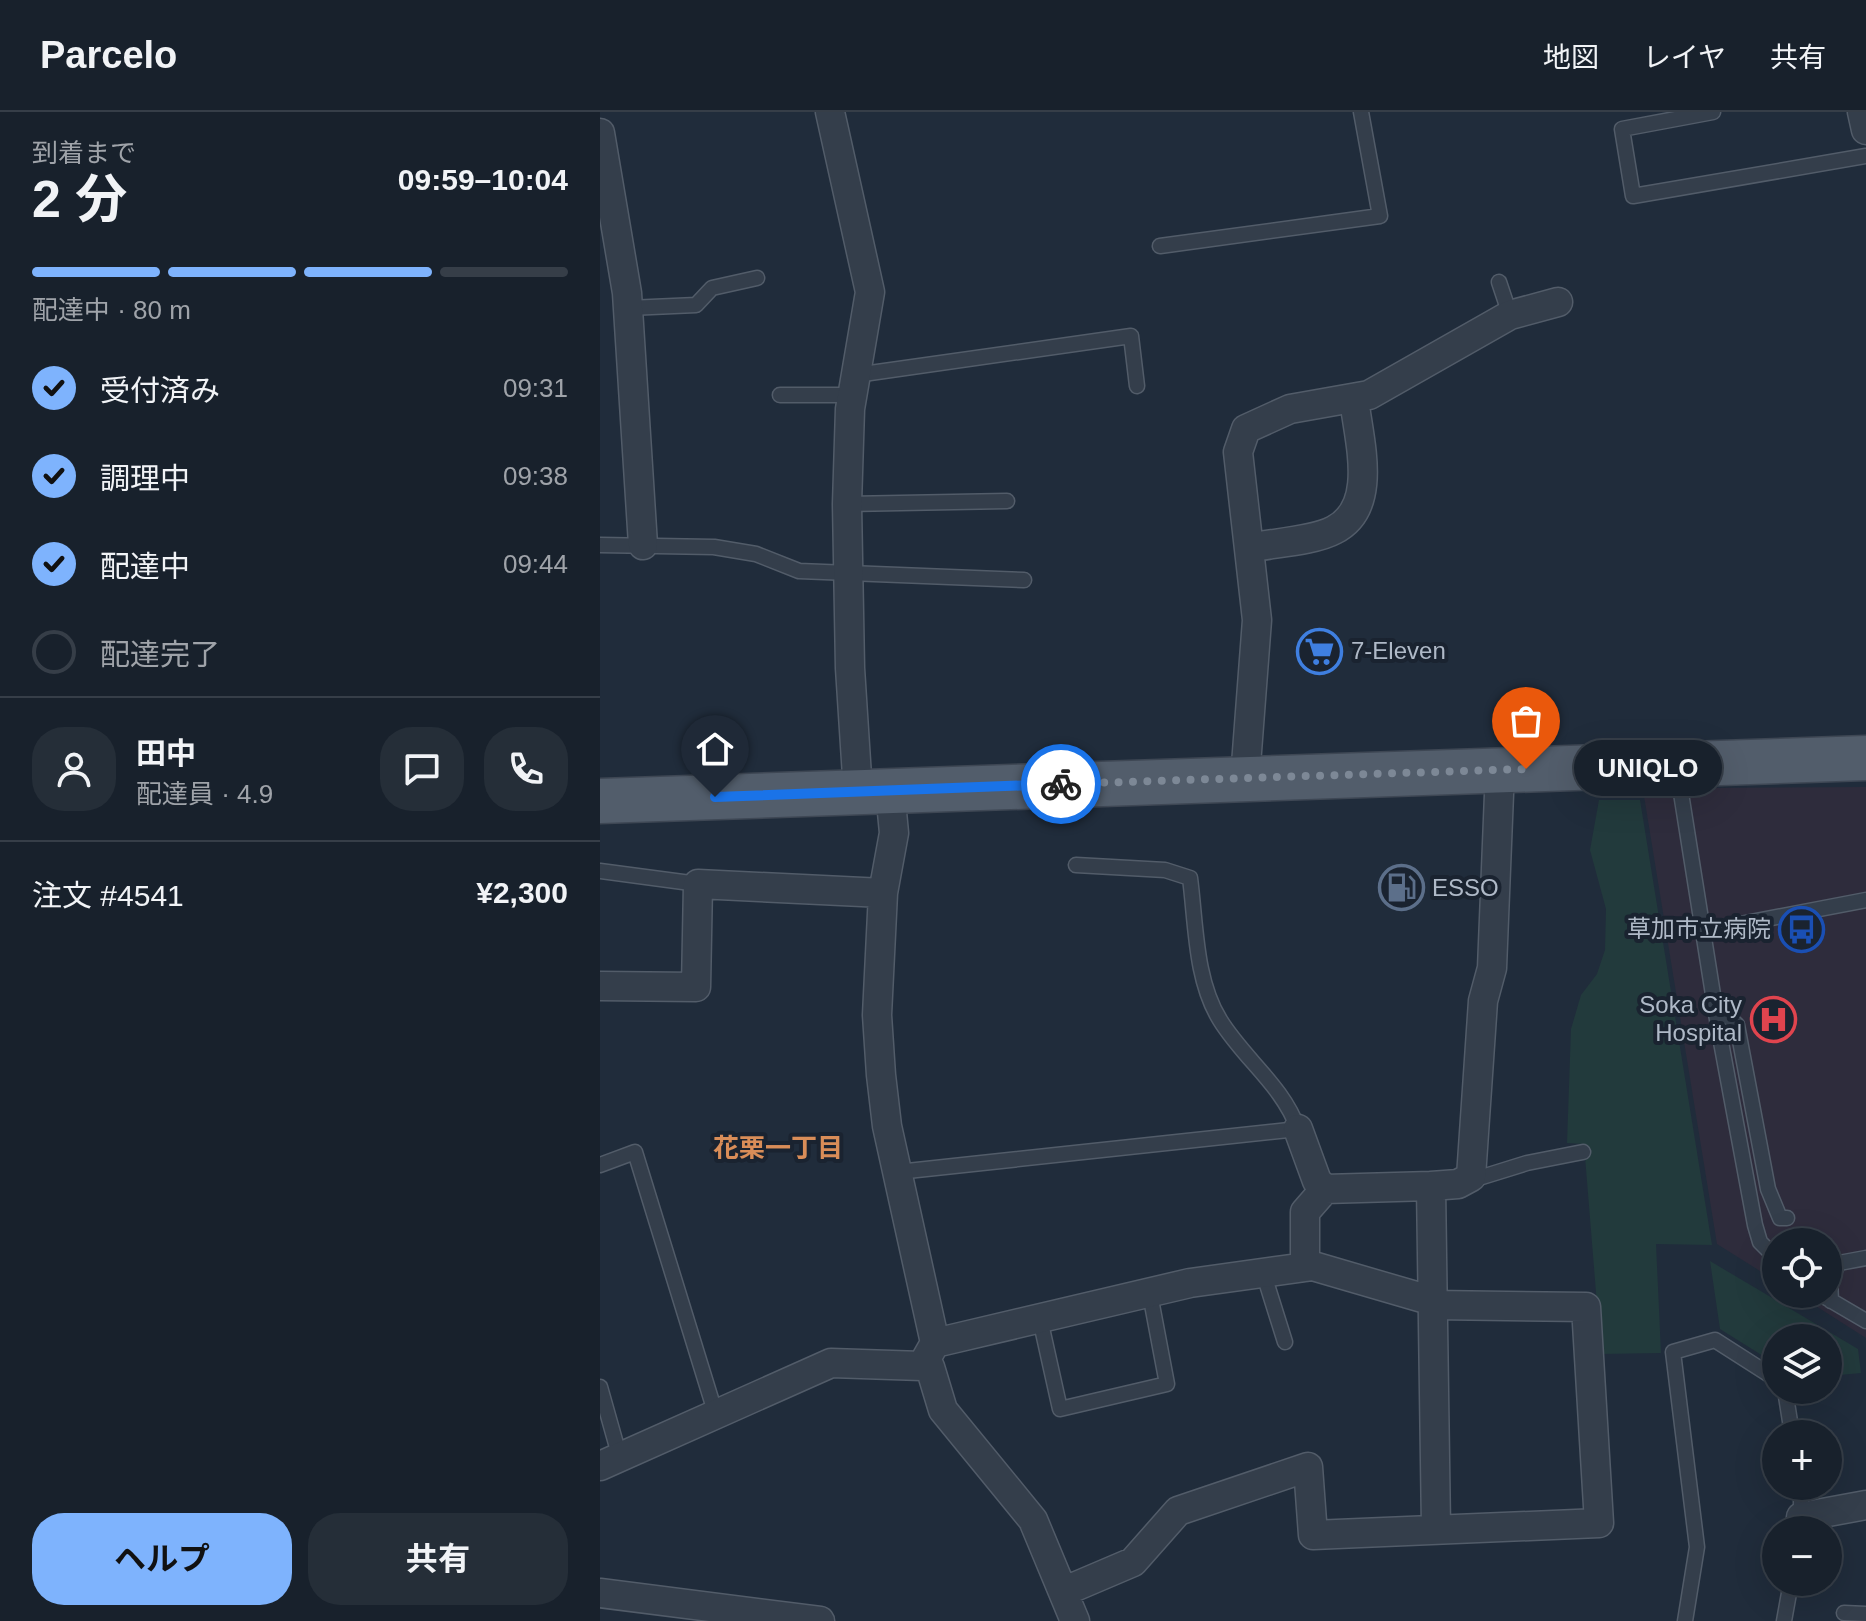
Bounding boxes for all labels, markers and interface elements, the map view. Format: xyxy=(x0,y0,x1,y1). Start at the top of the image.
text: Parcelo xyxy=(40,34,177,76)
text: 地図 xyxy=(1543,42,1599,73)
text: レイヤ xyxy=(1643,42,1726,73)
text: 共有 xyxy=(1770,42,1826,73)
text: 到着まで xyxy=(32,138,136,168)
text: 09:59–10:04 xyxy=(398,163,568,196)
text: 2 分 xyxy=(32,170,127,228)
text: 配達中 · 80 m xyxy=(32,295,191,325)
icon: check xyxy=(32,366,76,410)
text: 09:31 xyxy=(503,373,568,403)
text: 受付済み xyxy=(100,374,220,407)
icon: check xyxy=(32,454,76,498)
text: 09:38 xyxy=(503,461,568,491)
text: 調理中 xyxy=(100,462,190,495)
icon: check xyxy=(32,542,76,586)
text: 09:44 xyxy=(503,549,568,579)
text: 配達中 xyxy=(100,550,190,583)
supermarket icon: 7-Eleven xyxy=(1296,627,1344,675)
place label: 7-Eleven xyxy=(1351,637,1446,664)
text: 配達完了 xyxy=(100,638,220,671)
pin xyxy=(1492,687,1560,769)
icon: bag xyxy=(1504,699,1548,743)
pin xyxy=(681,715,749,797)
button: person xyxy=(32,727,116,811)
button: chat xyxy=(380,727,464,811)
button: phone xyxy=(484,727,568,811)
icon: home xyxy=(693,727,737,771)
text: 田中 xyxy=(136,737,196,770)
callout: UNIQLO xyxy=(1574,741,1722,797)
courier xyxy=(1021,744,1101,824)
text: UNIQLO xyxy=(1597,753,1699,783)
icon: bike xyxy=(1039,762,1083,806)
text: 配達員 · 4.9 xyxy=(136,779,273,809)
fuel station icon: ESSO xyxy=(1377,864,1425,912)
place label: ESSO xyxy=(1432,874,1499,901)
text: ¥2,300 xyxy=(476,876,568,909)
text: 注文 #4541 xyxy=(32,879,184,912)
bus stop icon: 草加市立病院 xyxy=(1778,905,1826,953)
place label: 草加市立病院 xyxy=(1627,915,1771,942)
place label: Soka City Hospital xyxy=(1639,991,1742,1046)
hospital icon: Soka City Hospital xyxy=(1749,995,1797,1043)
district label: 花栗一丁目 xyxy=(713,1133,843,1163)
map controls xyxy=(1762,1228,1842,1596)
button: locate xyxy=(1762,1228,1842,1308)
button: layers xyxy=(1762,1324,1842,1404)
button: + xyxy=(1762,1420,1842,1500)
button: ヘルプ xyxy=(32,1513,292,1605)
button: 共有 xyxy=(308,1513,568,1605)
button: − xyxy=(1762,1516,1842,1596)

